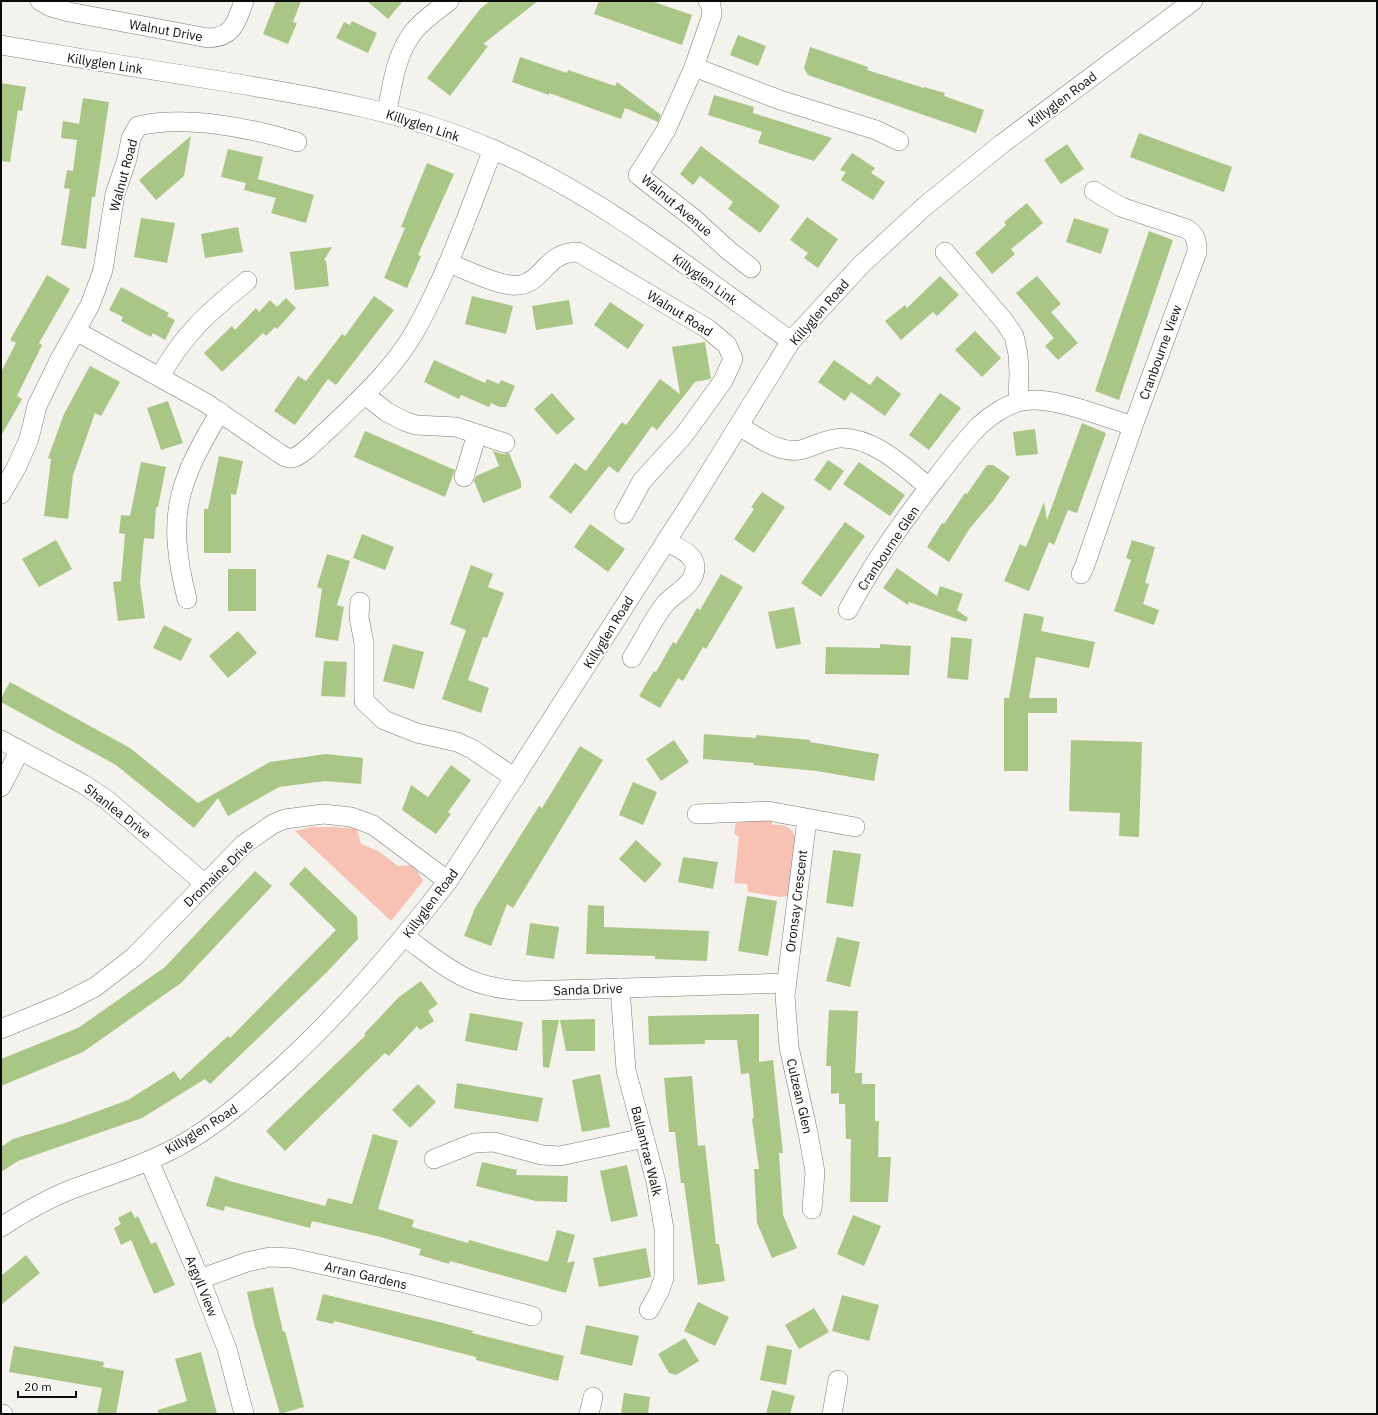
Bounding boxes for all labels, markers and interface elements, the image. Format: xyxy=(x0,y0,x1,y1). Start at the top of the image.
street label: Walnut Drive xyxy=(128,16,204,45)
street label: Killyglen Link xyxy=(66,49,144,78)
street label: Killyglen Road xyxy=(1024,68,1100,131)
street label: Killyglen Link xyxy=(384,106,462,145)
street label: Walnut Road xyxy=(106,137,141,213)
street label: Walnut Avenue xyxy=(638,171,716,240)
street label: Killyglen Link xyxy=(669,250,741,309)
street label: Killyglen Road xyxy=(786,276,853,349)
street label: Walnut Road xyxy=(644,287,716,340)
street label: Cranbourne View xyxy=(1135,302,1186,402)
street label: Cranbourne Glen xyxy=(854,503,923,594)
street label: Killyglen Road xyxy=(579,593,637,672)
street label: Shanlea Drive xyxy=(81,780,154,843)
street label: Dromaine Drive xyxy=(180,836,257,911)
street label: Oronsay Crescent xyxy=(782,849,811,953)
street label: Killyglen Road xyxy=(399,865,462,941)
street label: Sanda Drive xyxy=(553,980,623,999)
street label: Culzean Glen xyxy=(783,1057,816,1135)
street label: Killyglen Road xyxy=(162,1100,241,1158)
street label: Ballantrae Walk xyxy=(627,1104,666,1198)
street label: Argyll View xyxy=(182,1253,222,1319)
street label: Arran Gardens xyxy=(323,1258,409,1293)
scale bar xyxy=(18,1373,76,1399)
text: 20 m xyxy=(24,1379,52,1394)

